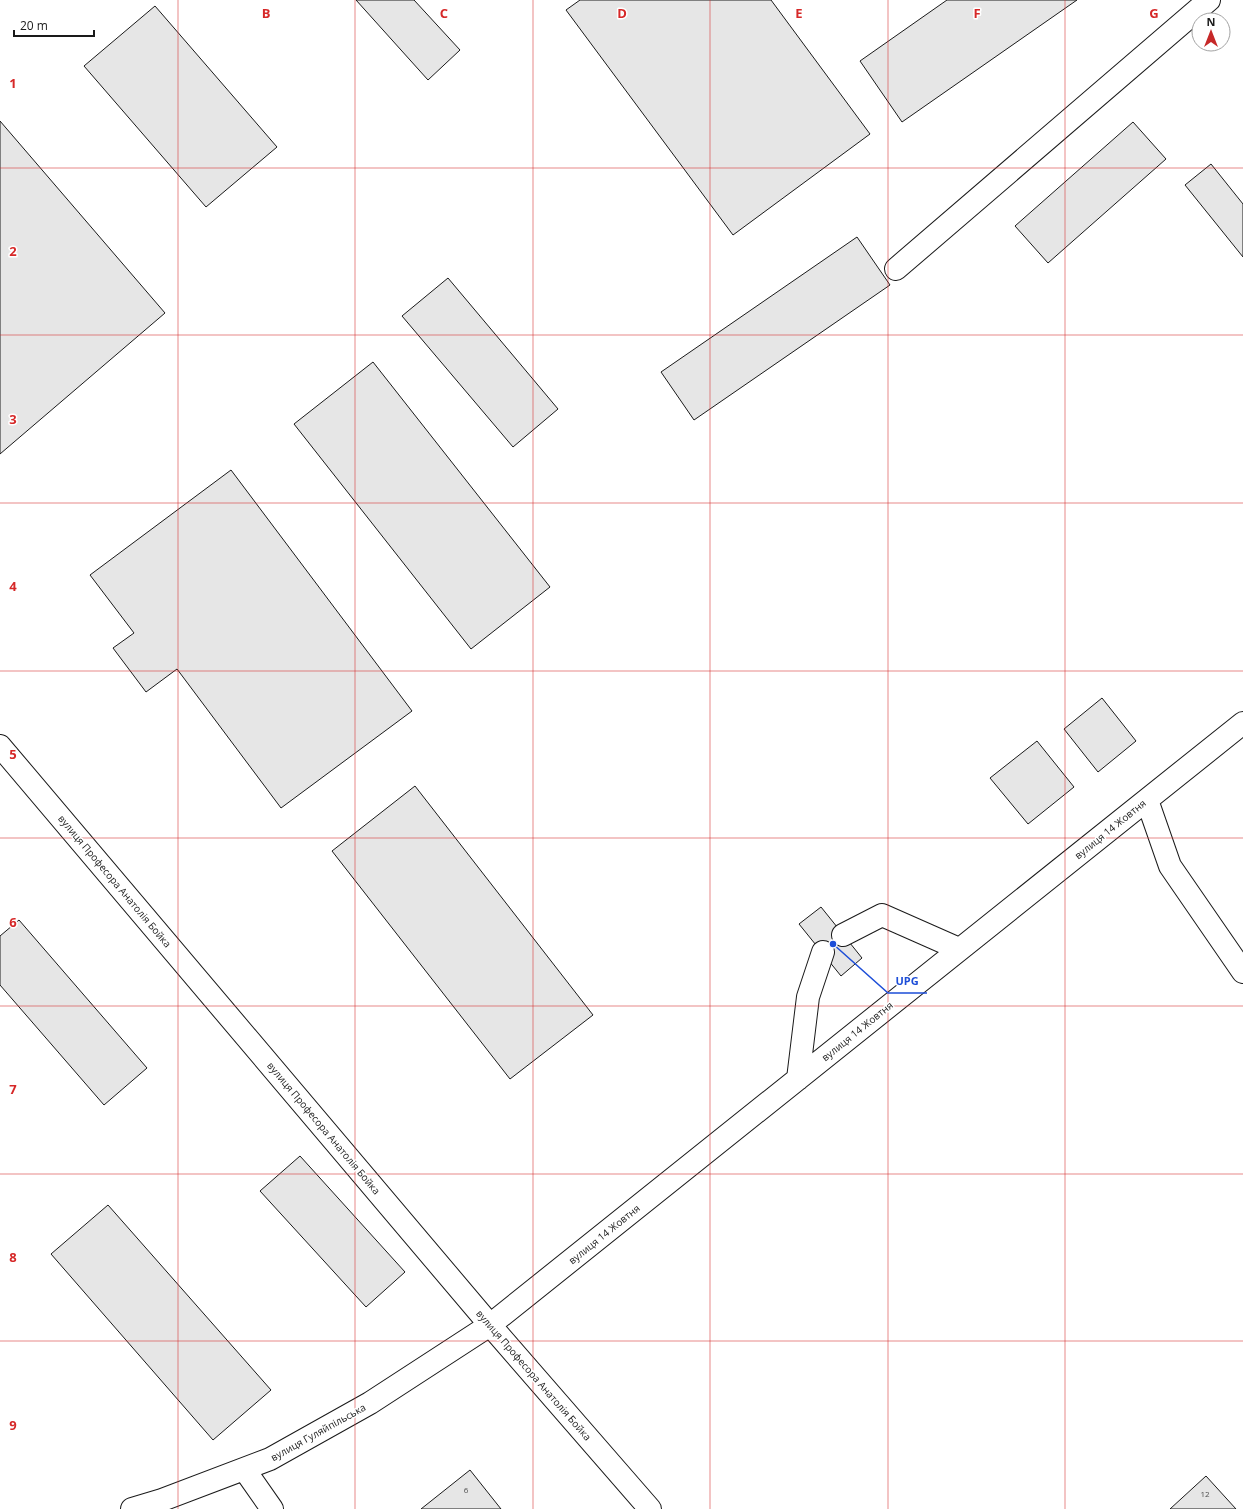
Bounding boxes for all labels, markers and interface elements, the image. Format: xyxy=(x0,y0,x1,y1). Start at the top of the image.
text: B xyxy=(262,4,271,22)
text: C xyxy=(440,4,448,22)
text: D xyxy=(617,4,627,22)
text: E xyxy=(795,4,803,22)
text: F xyxy=(973,4,981,22)
text: G xyxy=(1149,4,1159,22)
scale bar xyxy=(14,12,94,38)
north arrow xyxy=(1191,12,1231,52)
text: N xyxy=(1207,14,1215,29)
text: 20 m xyxy=(20,17,48,34)
text: 1 xyxy=(9,74,17,92)
text: 2 xyxy=(9,242,17,260)
text: 3 xyxy=(9,410,17,428)
text: 4 xyxy=(9,577,17,595)
text: 5 xyxy=(9,745,17,763)
street label: вулиця 14 Жовтня xyxy=(1071,796,1149,862)
street label: вулиця Професора Анатолія Бойка xyxy=(55,812,175,950)
text: 6 xyxy=(9,913,17,931)
callout: UPG xyxy=(888,970,927,993)
text: UPG xyxy=(895,973,919,988)
street label: вулиця 14 Жовтня xyxy=(818,998,896,1064)
street label: вулиця Професора Анатолія Бойка xyxy=(264,1059,384,1197)
text: 7 xyxy=(9,1080,17,1098)
street label: вулиця 14 Жовтня xyxy=(565,1201,643,1267)
text: 8 xyxy=(9,1248,17,1266)
street label: вулиця Професора Анатолія Бойка xyxy=(473,1307,595,1443)
street label: вулиця Гуляйпільська xyxy=(268,1400,368,1464)
text: 9 xyxy=(9,1416,17,1434)
house number: 6 xyxy=(464,1484,469,1495)
house number: 12 xyxy=(1200,1488,1210,1499)

